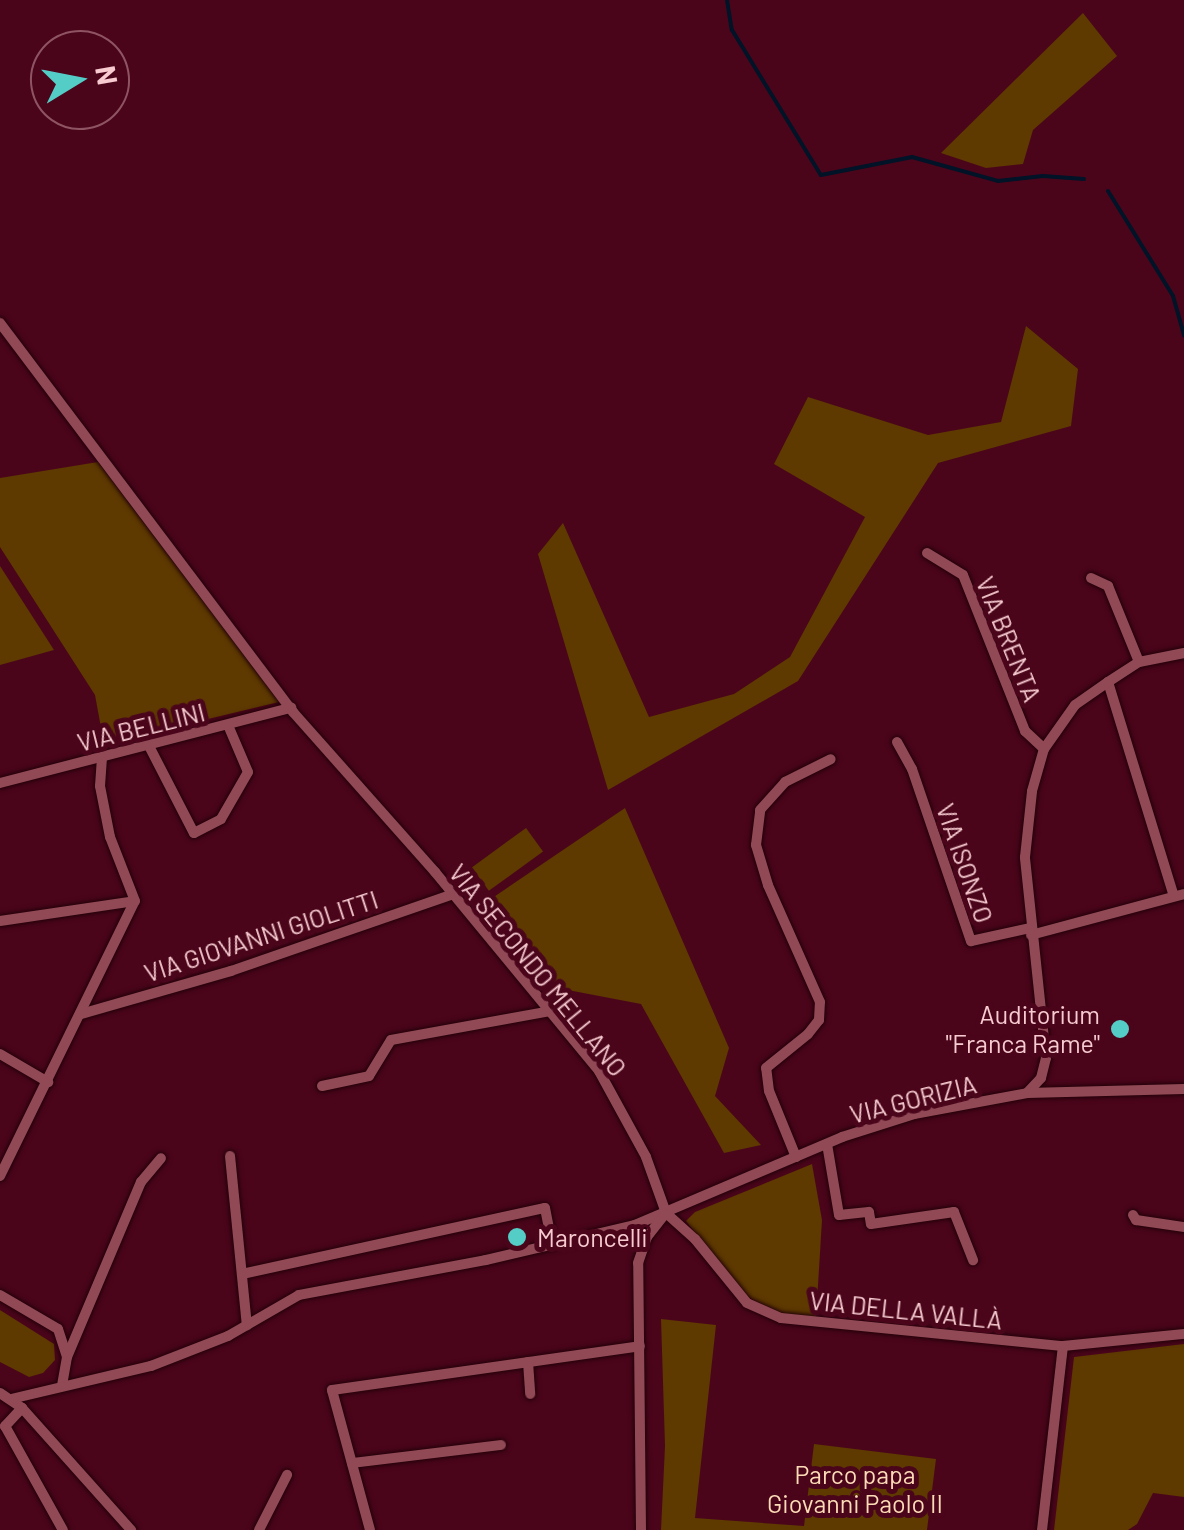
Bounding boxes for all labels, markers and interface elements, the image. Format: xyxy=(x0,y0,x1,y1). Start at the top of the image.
north arrow xyxy=(30,30,130,130)
text: N xyxy=(89,63,126,87)
street label: VIA BRENTA xyxy=(970,572,1048,706)
street label: VIA BELLINI xyxy=(74,697,208,757)
street label: VIA ISONZO xyxy=(931,799,999,927)
street label: VIA SECONDO MELLANO xyxy=(443,858,633,1082)
street label: VIA GIOVANNI GIOLITTI xyxy=(140,884,382,988)
place label: Auditorium "Franca Rame" xyxy=(946,1000,1100,1059)
marker: Auditorium "Franca Rame" xyxy=(1109,1018,1131,1040)
street label: VIA GORIZIA xyxy=(847,1069,979,1129)
place label: Maroncelli xyxy=(537,1222,648,1252)
marker: Maroncelli xyxy=(506,1226,528,1248)
street label: VIA DELLA VALLÀ xyxy=(808,1285,1004,1335)
park label: Parco papa Giovanni Paolo II xyxy=(767,1460,943,1519)

